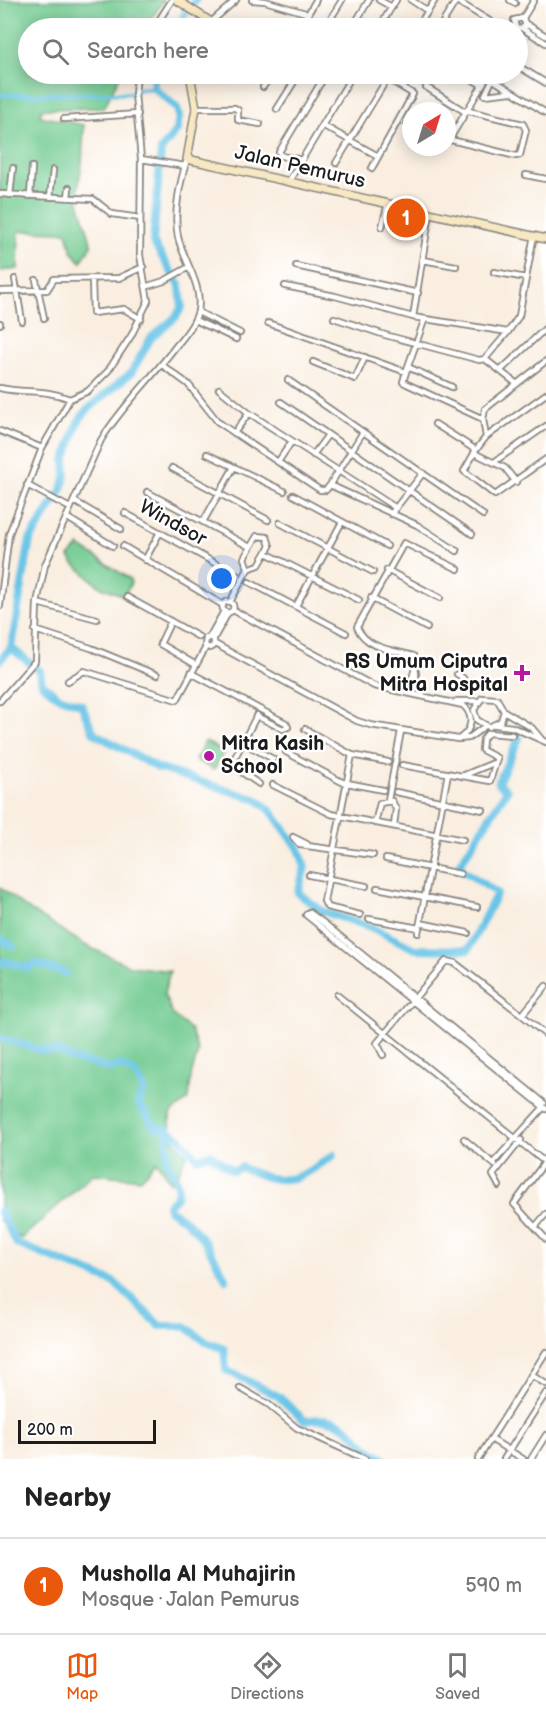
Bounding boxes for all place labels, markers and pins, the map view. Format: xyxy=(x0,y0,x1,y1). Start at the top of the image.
pin: 1 xyxy=(386,196,426,240)
place label: RS Umum Ciputra Mitra Hospital xyxy=(344,650,508,697)
marker: RS Umum Ciputra Mitra Hospital xyxy=(513,664,531,682)
place label: Mitra Kasih School xyxy=(221,732,324,779)
marker: Mitra Kasih School xyxy=(202,749,216,763)

